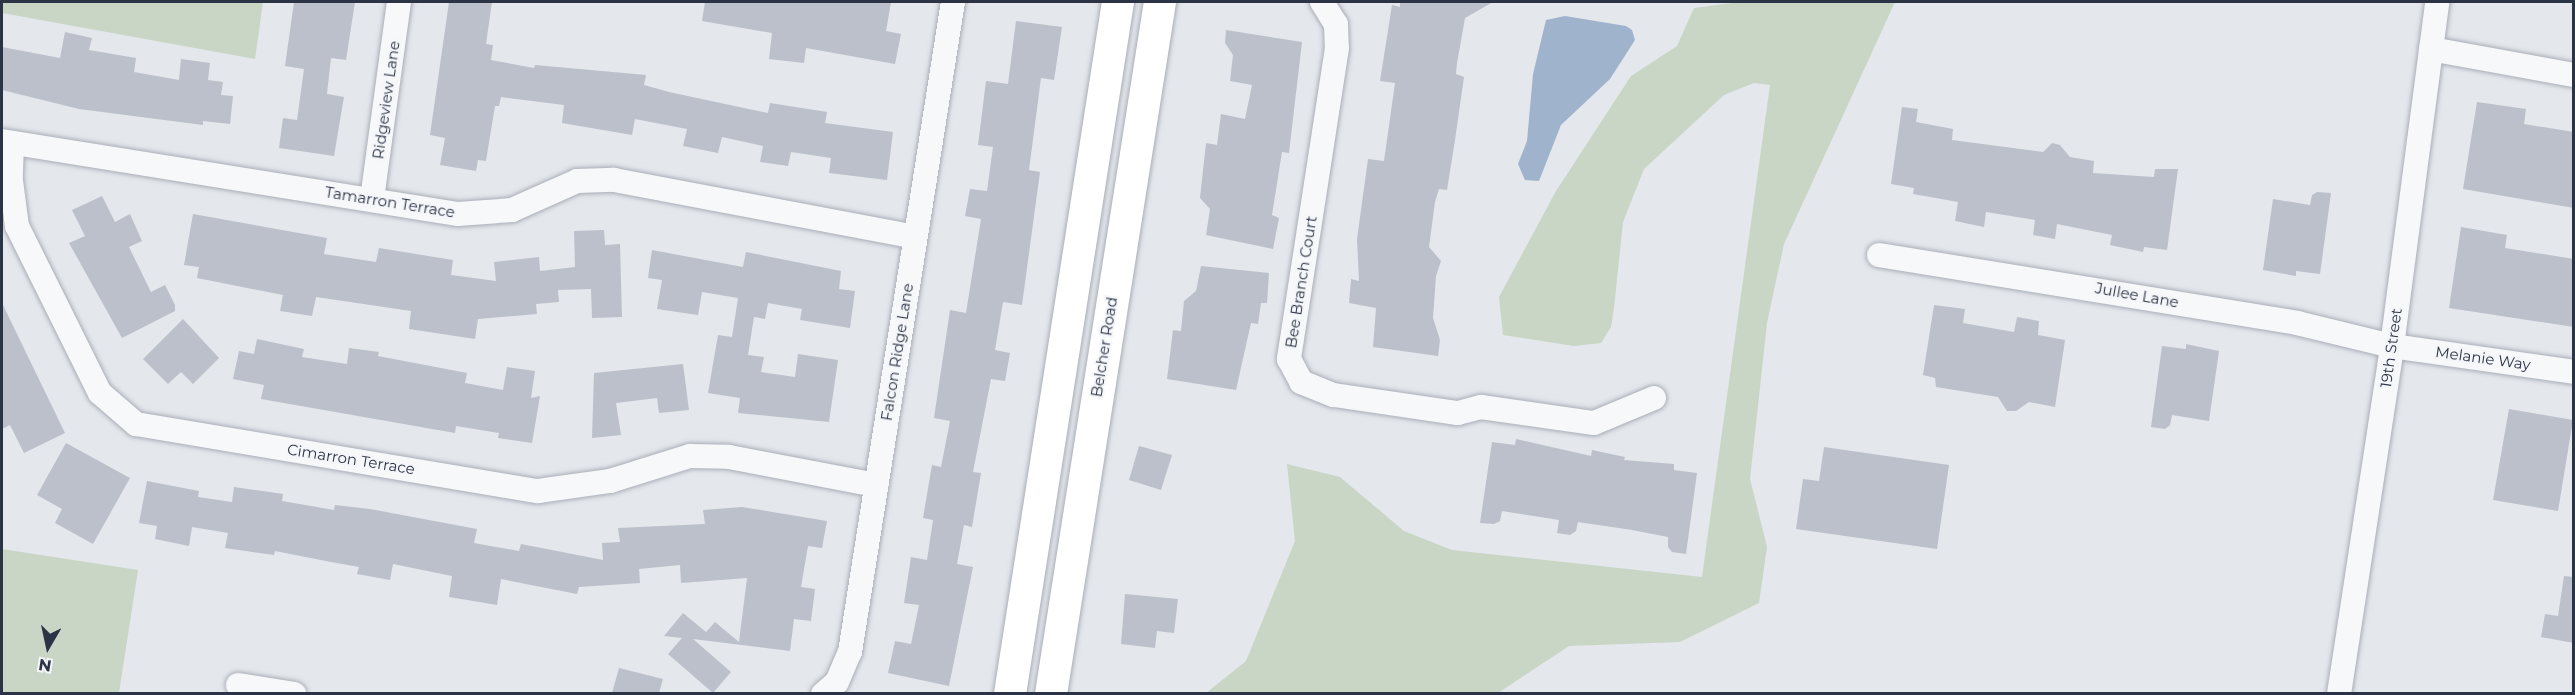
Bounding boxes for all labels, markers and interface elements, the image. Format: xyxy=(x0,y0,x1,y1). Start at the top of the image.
street label: Ridgeview Lane xyxy=(369,40,403,160)
street label: Tamarron Terrace xyxy=(324,183,456,221)
street label: Bee Branch Court xyxy=(1282,215,1320,349)
street label: Jullee Lane xyxy=(2094,279,2180,311)
street label: Falcon Ridge Lane xyxy=(877,282,917,422)
street label: Belcher Road xyxy=(1087,296,1121,398)
street label: 19th Street xyxy=(2377,307,2405,389)
street label: Melanie Way xyxy=(2434,342,2532,374)
street label: Cimarron Terrace xyxy=(286,440,416,478)
north arrow xyxy=(18,617,78,677)
text: N xyxy=(37,655,53,676)

